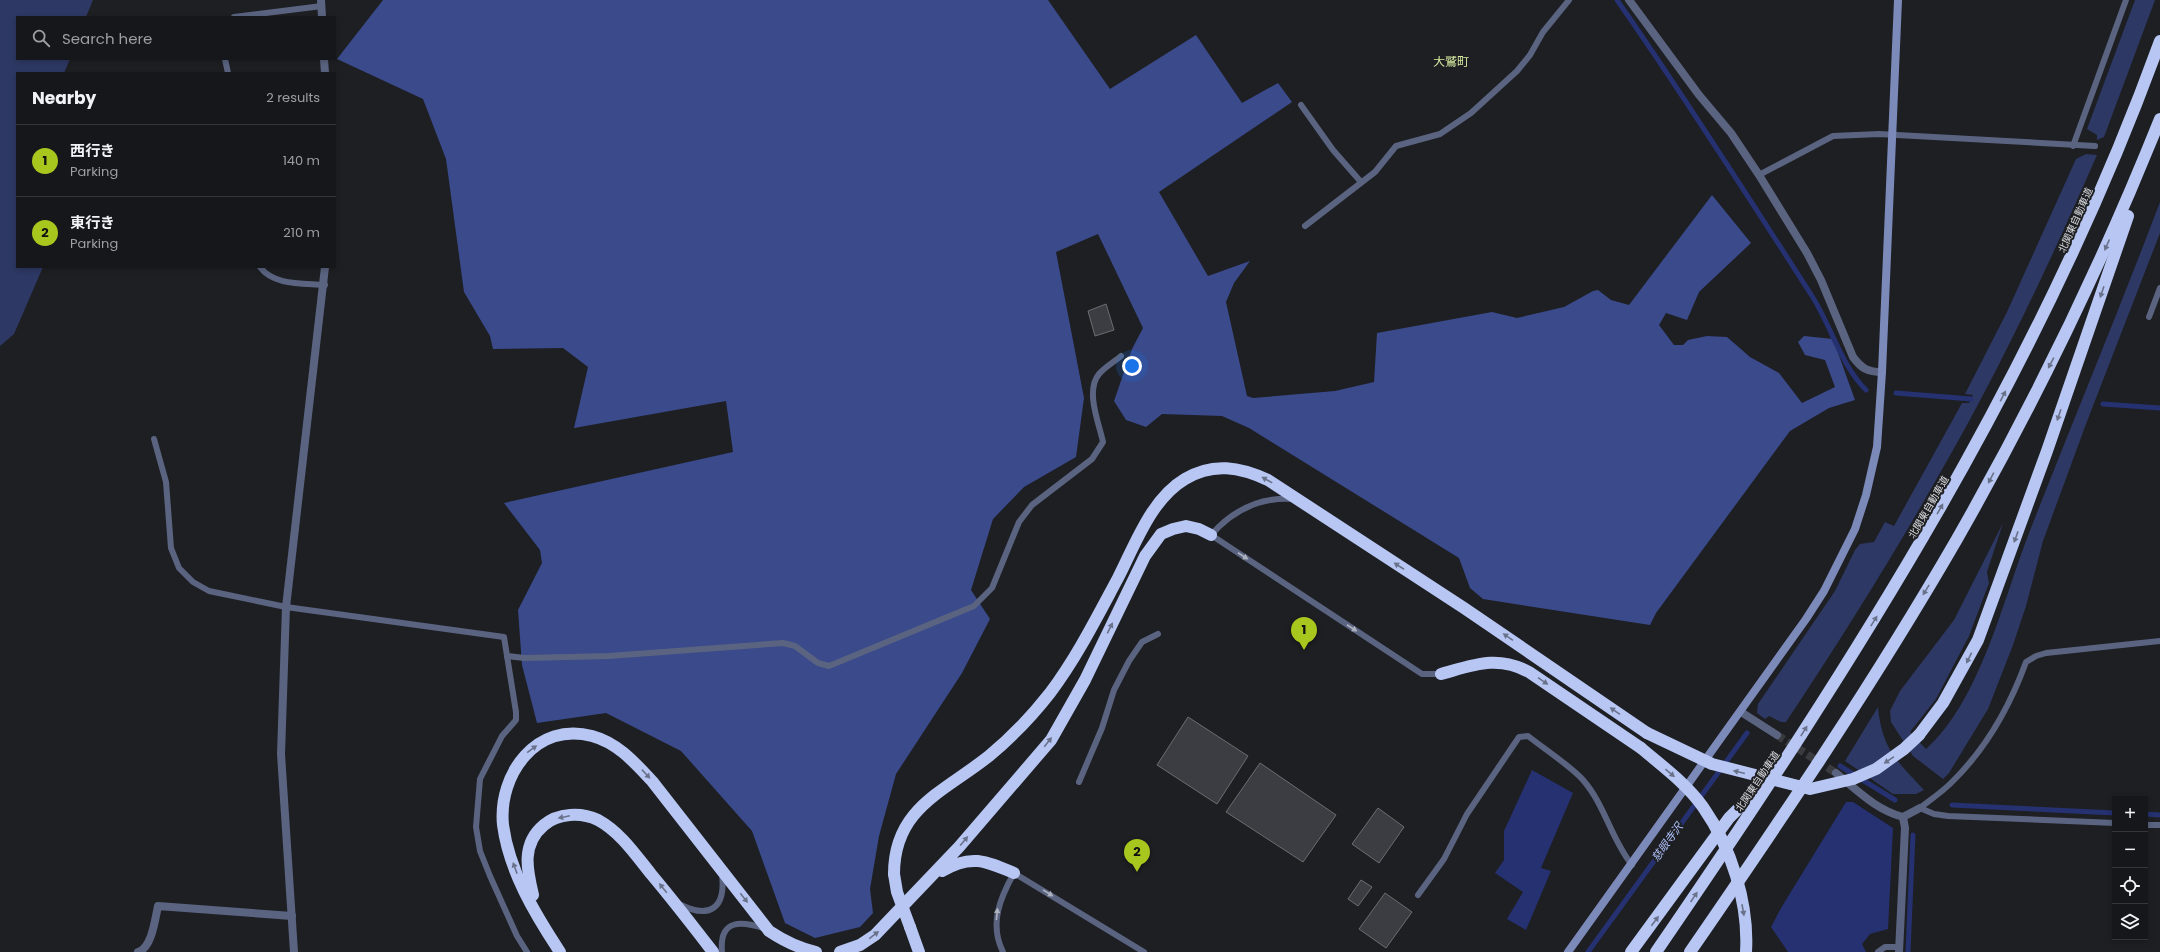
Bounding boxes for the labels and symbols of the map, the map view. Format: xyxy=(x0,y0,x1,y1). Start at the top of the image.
district label: 大鷲町 xyxy=(1433,53,1469,70)
street label: 北関東自動車道 xyxy=(2054,185,2097,255)
one-way arrow xyxy=(2104,240,2110,251)
one-way arrow xyxy=(2098,286,2104,298)
your location xyxy=(1122,356,1142,376)
one-way arrow xyxy=(2048,357,2054,369)
one-way arrow xyxy=(2000,390,2006,401)
one-way arrow xyxy=(2056,409,2062,421)
one-way arrow xyxy=(1987,472,1994,484)
street label: 北関東自動車道 xyxy=(1904,473,1952,541)
one-way arrow xyxy=(1261,477,1272,483)
one-way arrow xyxy=(1937,504,1944,515)
one-way arrow xyxy=(2012,532,2018,544)
one-way arrow xyxy=(1237,553,1249,560)
one-way arrow xyxy=(1393,562,1405,569)
one-way arrow xyxy=(1922,584,1929,596)
one-way arrow xyxy=(1870,615,1877,627)
pin: 1 xyxy=(1291,617,1317,650)
one-way arrow xyxy=(1107,622,1113,634)
one-way arrow xyxy=(1347,624,1357,632)
one-way arrow xyxy=(1502,633,1513,641)
one-way arrow xyxy=(1966,653,1972,664)
one-way arrow xyxy=(1537,678,1549,685)
one-way arrow xyxy=(1610,707,1620,715)
one-way arrow xyxy=(1800,726,1808,736)
one-way arrow xyxy=(1044,737,1053,748)
one-way arrow xyxy=(527,745,538,753)
street label: 北関東自動車道 xyxy=(1732,748,1783,814)
one-way arrow xyxy=(1884,756,1894,764)
one-way arrow xyxy=(1733,768,1746,774)
one-way arrow xyxy=(641,769,651,779)
one-way arrow xyxy=(1665,769,1676,778)
one-way arrow xyxy=(558,814,570,820)
water label: 慈眼寺沢 xyxy=(1648,818,1688,865)
one-way arrow xyxy=(959,836,969,846)
pin: 2 xyxy=(1124,839,1150,872)
one-way arrow xyxy=(511,862,517,874)
one-way arrow xyxy=(659,883,667,894)
one-way arrow xyxy=(1042,890,1054,897)
one-way arrow xyxy=(1690,892,1698,902)
one-way arrow xyxy=(740,893,748,904)
one-way arrow xyxy=(1740,903,1746,916)
one-way arrow xyxy=(994,908,1001,920)
one-way arrow xyxy=(1650,916,1658,926)
one-way arrow xyxy=(869,931,880,939)

